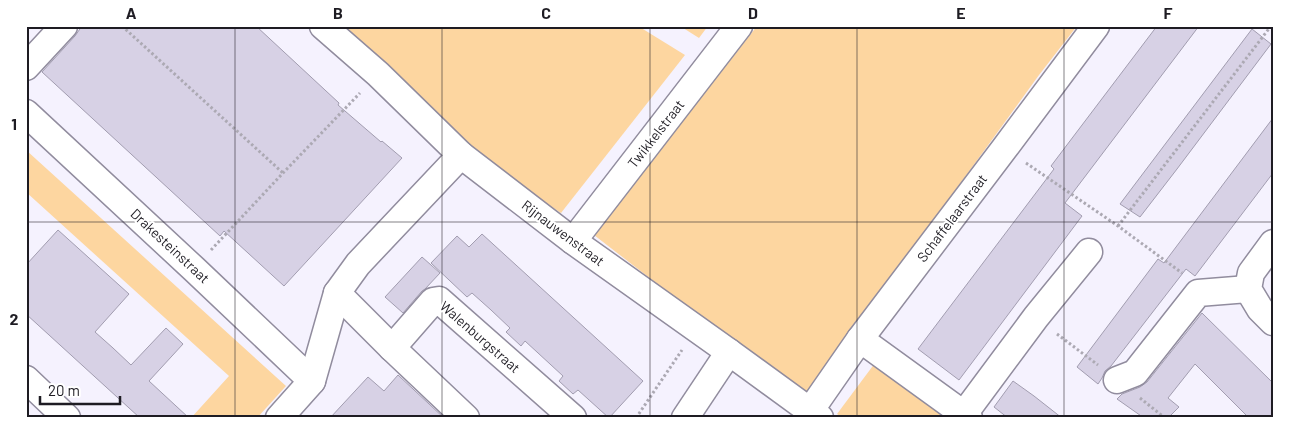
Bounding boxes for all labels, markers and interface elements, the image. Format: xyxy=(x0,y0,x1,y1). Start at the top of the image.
text: A xyxy=(126,3,137,22)
text: B xyxy=(333,3,343,22)
text: C xyxy=(541,3,551,22)
text: D xyxy=(748,3,758,22)
text: E xyxy=(956,3,966,22)
text: F xyxy=(1164,3,1173,22)
street label: Twikkelstraat xyxy=(624,96,687,171)
text: 1 xyxy=(11,114,17,133)
street label: Schaffelaarstraat xyxy=(913,170,990,265)
street label: Rijnauwenstraat xyxy=(519,196,608,269)
street label: Drakesteinstraat xyxy=(127,205,213,286)
street label: Walenburgstraat xyxy=(437,297,524,376)
text: 2 xyxy=(10,309,19,328)
scale bar xyxy=(40,374,120,406)
text: 20 m xyxy=(48,381,80,399)

